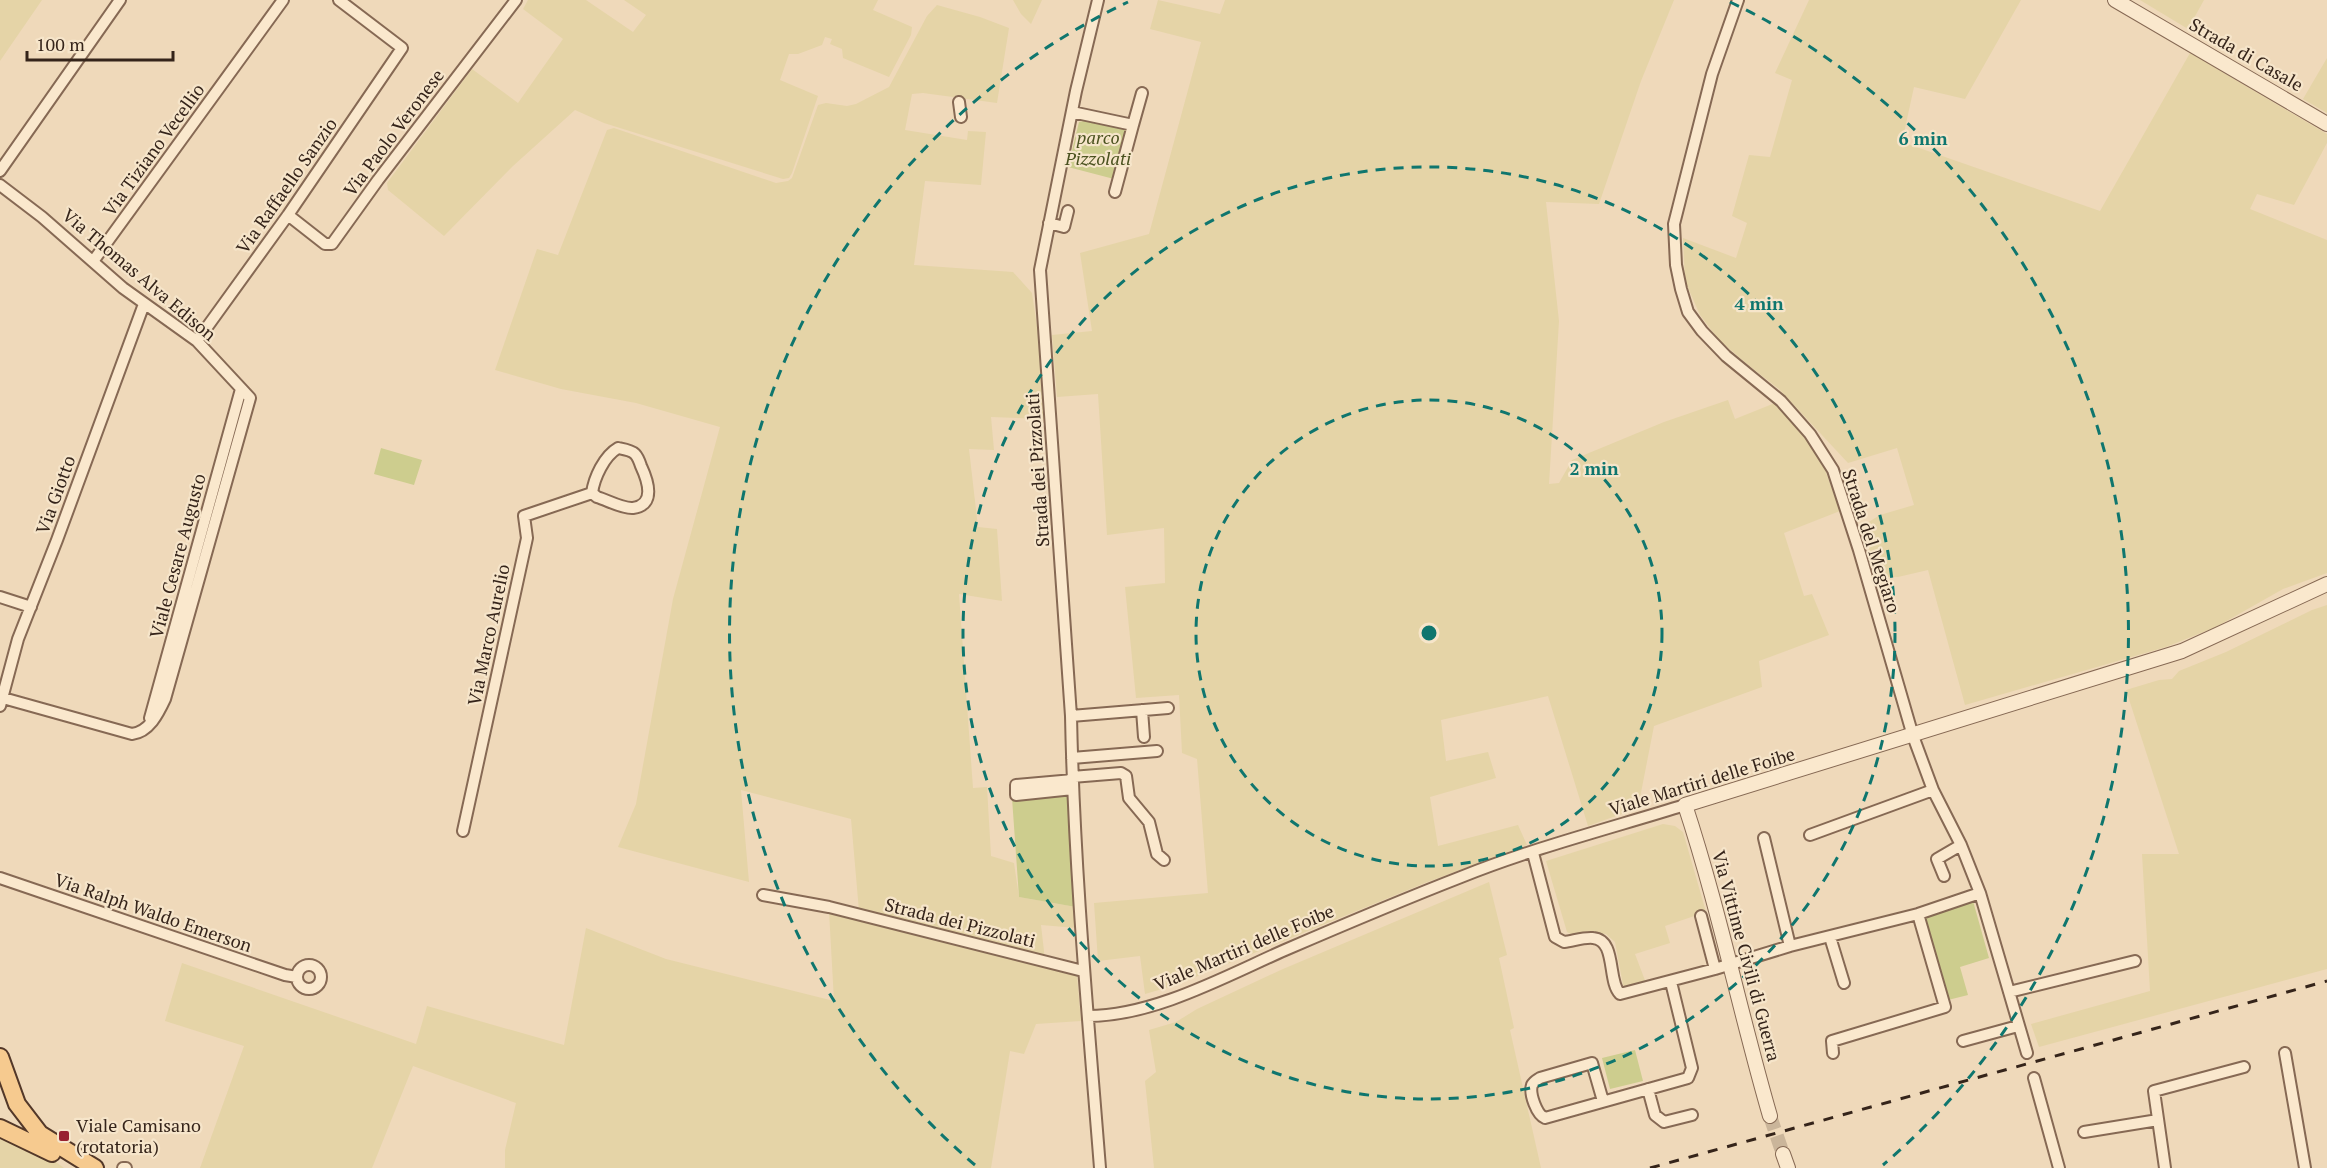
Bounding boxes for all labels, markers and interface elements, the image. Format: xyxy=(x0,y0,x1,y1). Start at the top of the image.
street label: Strada di Casale xyxy=(2185,12,2308,96)
scale bar xyxy=(27,24,172,62)
text: 100 m xyxy=(36,32,85,56)
street label: Via Paolo Veronese xyxy=(337,64,449,201)
street label: Via Tiziano Vecellio xyxy=(97,78,210,221)
street label: Via Raffaello Sanzio xyxy=(230,113,342,258)
park label: parco Pizzolati xyxy=(1064,125,1131,170)
text: 6 min xyxy=(1898,126,1948,150)
street label: Via Thomas Alva Edison xyxy=(58,203,222,346)
text: 4 min xyxy=(1734,291,1784,315)
street label: Strada dei Pizzolati xyxy=(1020,392,1054,548)
street label: Via Giotto xyxy=(30,452,80,537)
text: 2 min xyxy=(1569,456,1619,480)
street label: Strada del Megiaro xyxy=(1837,466,1907,616)
street label: Viale Cesare Augusto xyxy=(143,471,211,641)
street label: Via Marco Aurelio xyxy=(461,562,515,708)
centre of rings xyxy=(1419,623,1439,643)
street label: Viale Martiri delle Foibe xyxy=(1606,741,1798,821)
street label: Via Vittime Civili di Guerra xyxy=(1707,848,1787,1064)
street label: Via Ralph Waldo Emerson xyxy=(51,867,255,957)
street label: Strada dei Pizzolati xyxy=(882,892,1038,952)
street label: Viale Martiri delle Foibe xyxy=(1150,898,1337,996)
place label: Viale Camisano (rotatoria) xyxy=(76,1113,201,1158)
marker: Viale Camisano (rotatoria) xyxy=(57,1129,71,1143)

